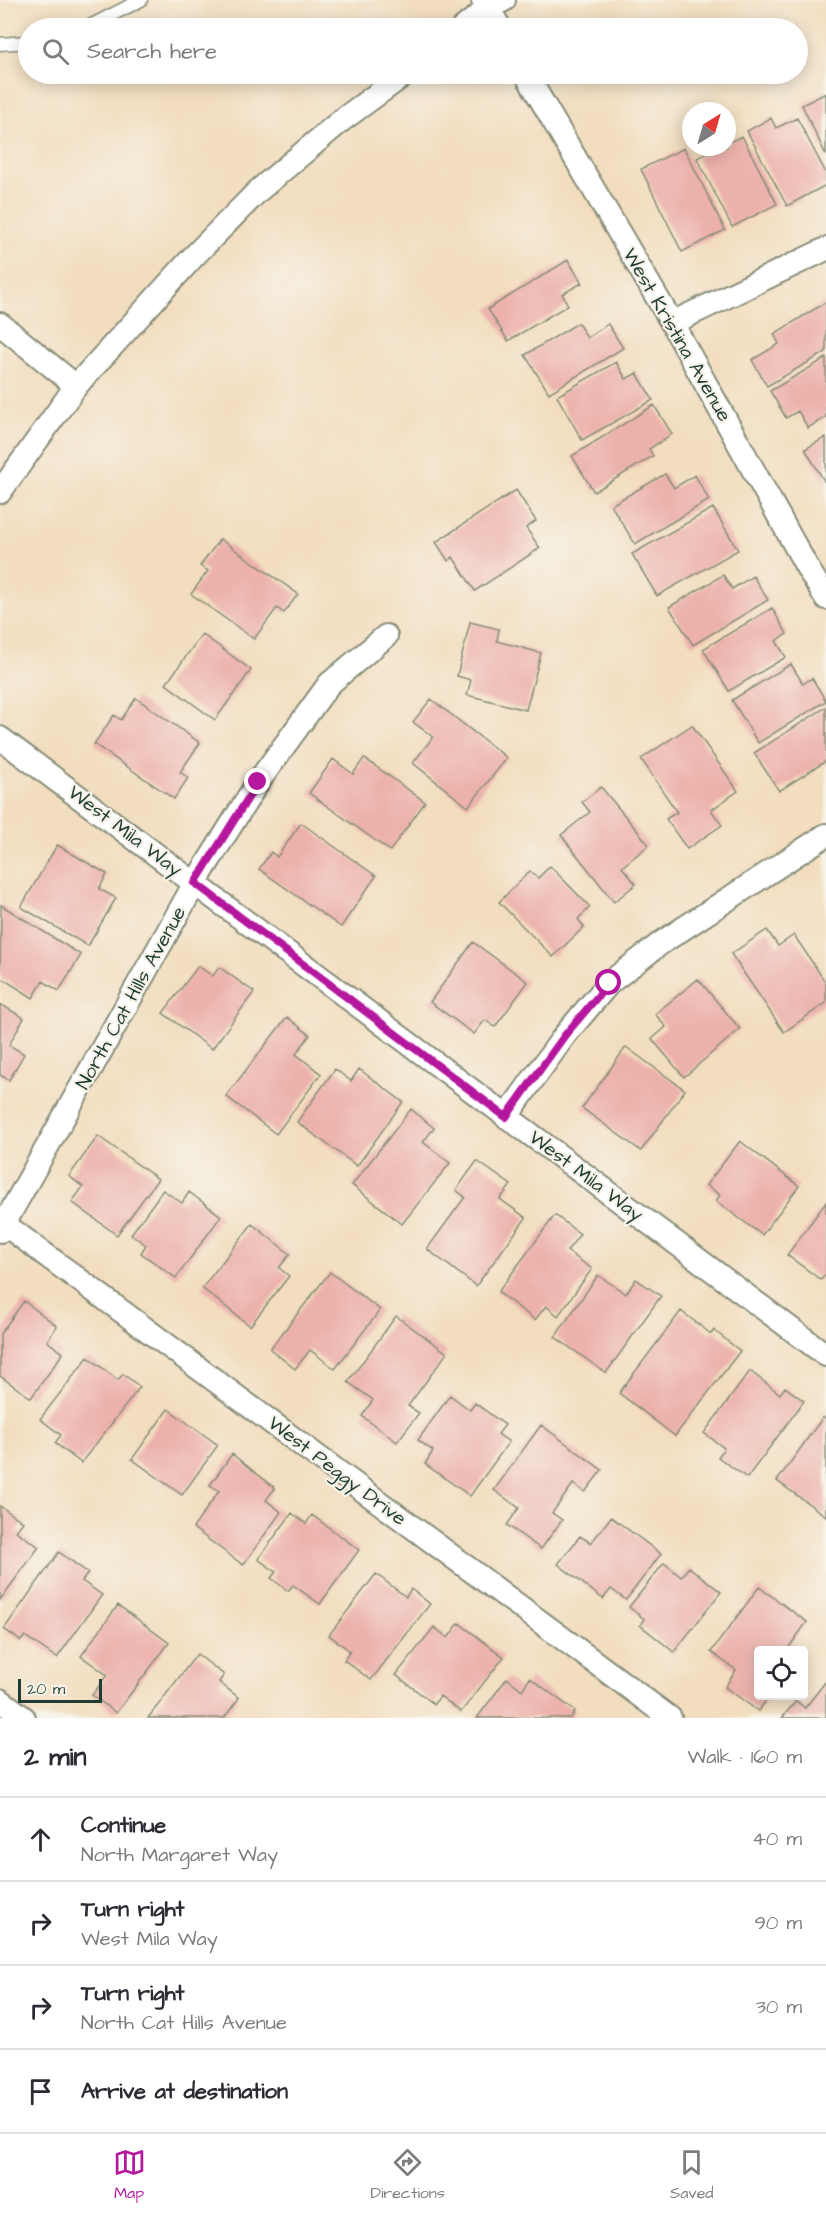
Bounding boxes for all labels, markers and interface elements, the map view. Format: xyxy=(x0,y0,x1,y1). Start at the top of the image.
search box xyxy=(18,18,808,84)
icon: search xyxy=(39,35,72,68)
text: Search here xyxy=(87,36,217,67)
north arrow xyxy=(682,102,736,156)
street label: West Kristina Avenue xyxy=(616,243,738,427)
route end xyxy=(244,768,270,794)
street label: West Mila Way xyxy=(61,779,188,884)
street label: North Cat Hills Avenue xyxy=(69,901,193,1095)
route start xyxy=(595,969,621,995)
street label: West Mila Way xyxy=(522,1124,649,1229)
street label: West Peggy Drive xyxy=(261,1410,412,1533)
map controls xyxy=(754,1646,808,1700)
button: locate xyxy=(754,1646,808,1700)
scale bar xyxy=(18,1676,102,1704)
text: 20 m xyxy=(27,1678,65,1700)
text: 2 min xyxy=(24,1739,86,1775)
text: Walk · 160 m xyxy=(687,1743,802,1771)
text: Continue xyxy=(81,1810,166,1841)
icon: ahead xyxy=(24,1823,57,1856)
text: 40 m xyxy=(752,1825,802,1853)
text: North Margaret Way xyxy=(81,1841,278,1869)
text: Turn right xyxy=(81,1894,184,1925)
icon: right xyxy=(24,1907,57,1940)
text: 90 m xyxy=(754,1909,802,1937)
text: West Mila Way xyxy=(81,1925,218,1953)
text: Turn right xyxy=(81,1978,184,2009)
icon: right xyxy=(24,1991,57,2024)
text: 30 m xyxy=(756,1993,802,2021)
text: North Cat Hills Avenue xyxy=(81,2009,287,2037)
icon: arrive xyxy=(24,2075,57,2108)
text: Arrive at destination xyxy=(81,2076,288,2107)
tab: Map xyxy=(113,2146,146,2204)
tab: Directions xyxy=(371,2146,445,2204)
tab: Saved xyxy=(670,2146,713,2204)

